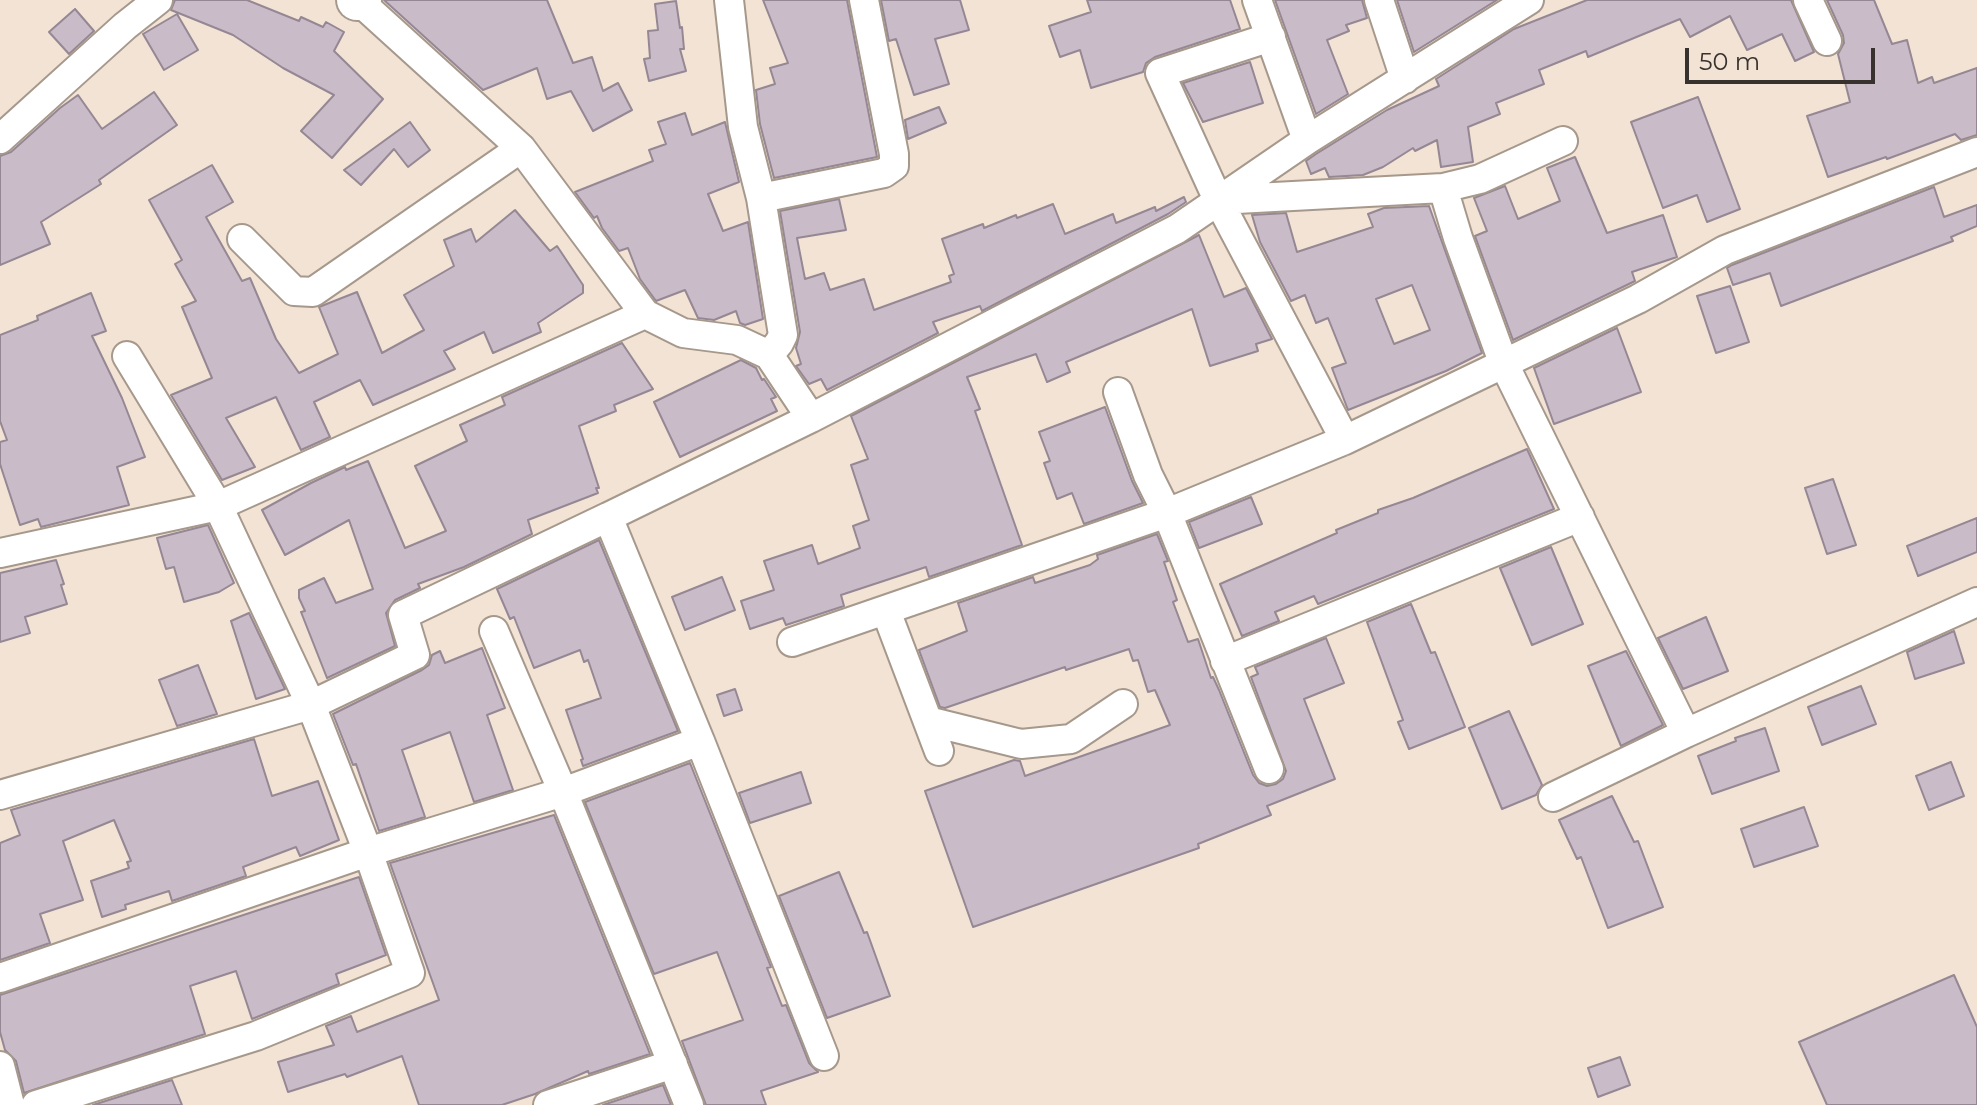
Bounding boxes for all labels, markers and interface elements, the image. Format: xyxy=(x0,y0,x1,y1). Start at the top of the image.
scale bar xyxy=(1689,32,1879,82)
text: 50 m xyxy=(1699,47,1760,76)

